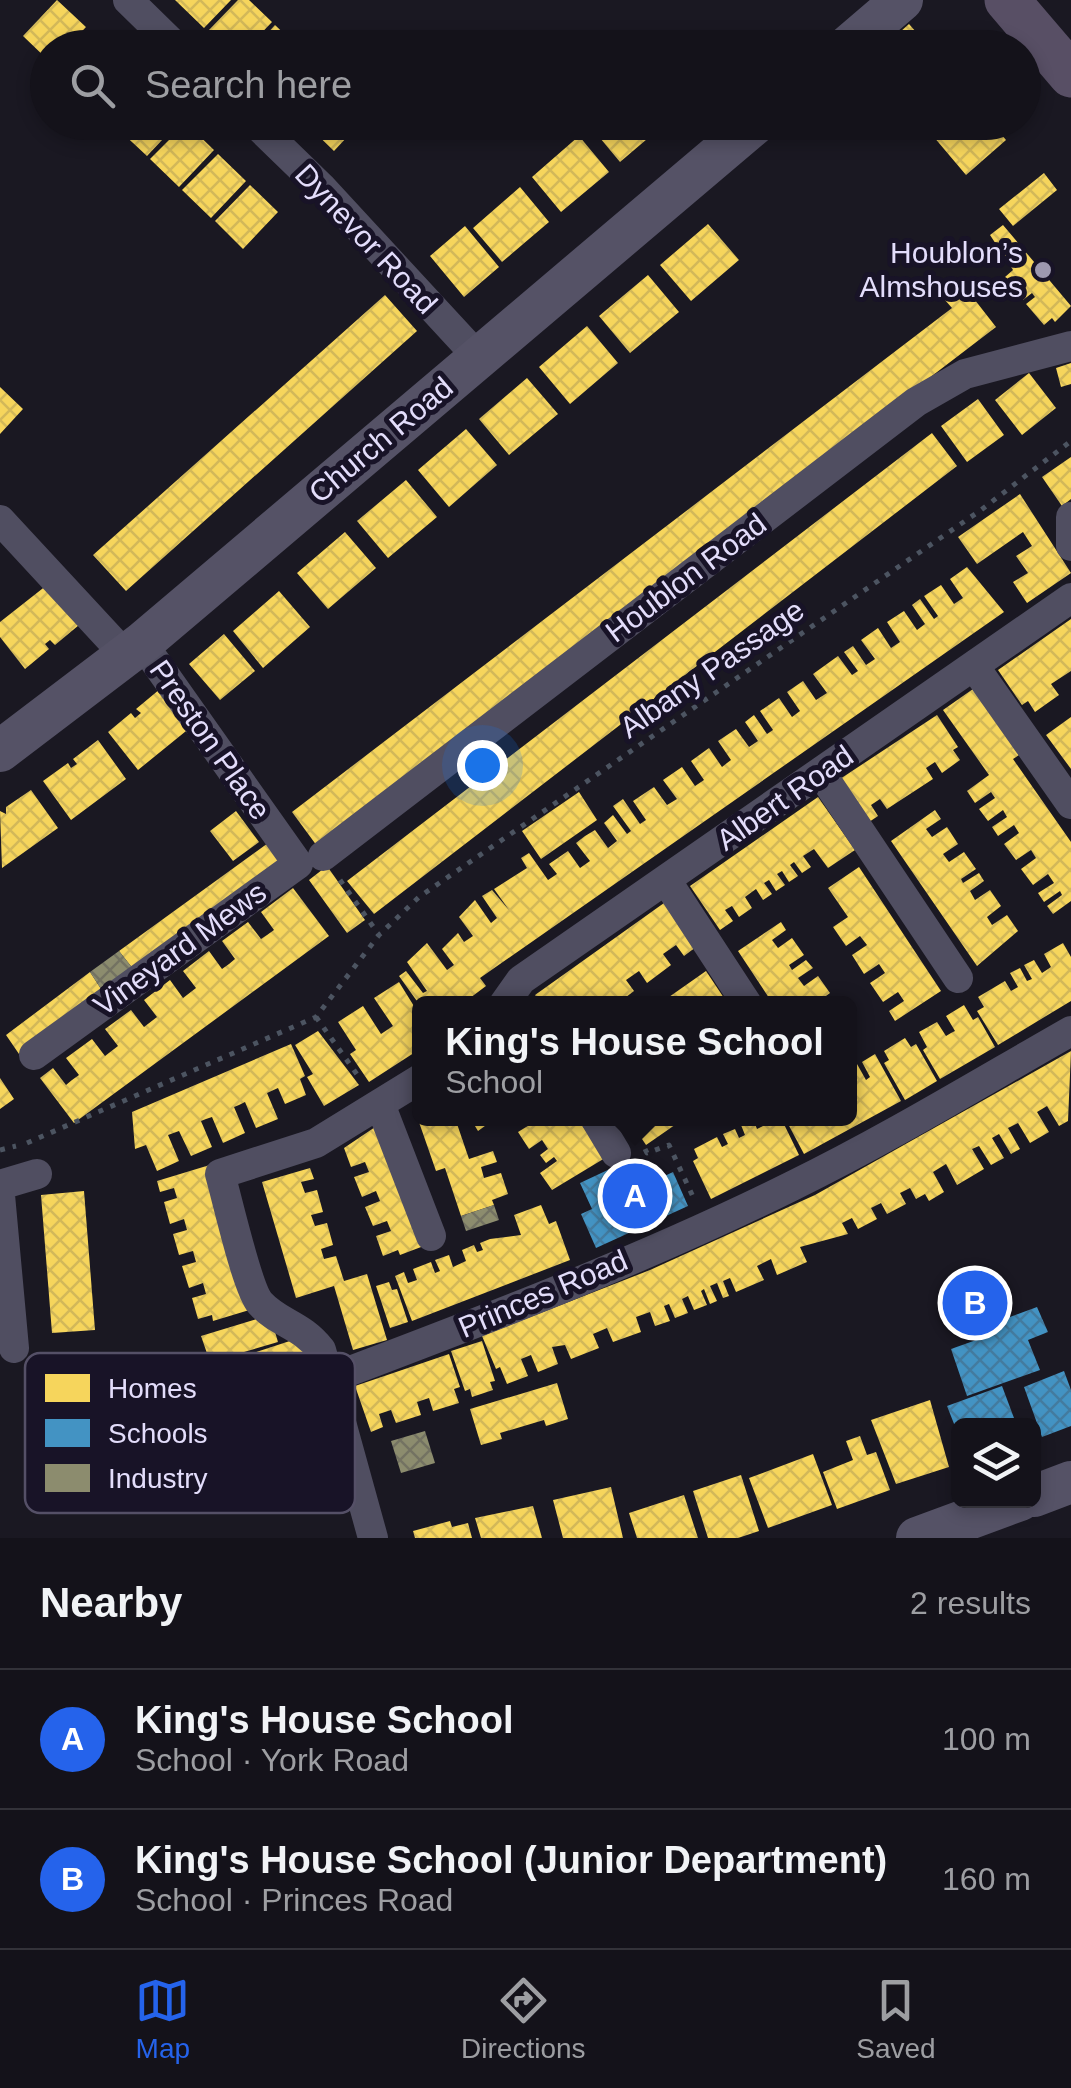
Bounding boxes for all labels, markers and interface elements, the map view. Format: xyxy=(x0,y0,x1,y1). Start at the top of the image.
search box xyxy=(30,30,1041,140)
icon: search xyxy=(65,58,120,113)
text: Search here xyxy=(145,64,352,106)
street label: Dynevor Road xyxy=(289,157,444,320)
place label: Houblon’s Almshouses xyxy=(860,236,1023,303)
marker: Houblon’s Almshouses xyxy=(1032,259,1054,281)
street label: Church Road xyxy=(302,370,459,509)
street label: Houblon Road xyxy=(599,507,772,648)
street label: Albany Passage xyxy=(613,593,810,744)
street label: Preston Place xyxy=(143,654,277,826)
street label: Albert Road xyxy=(710,739,859,857)
your location xyxy=(457,740,508,791)
street label: Vineyard Mews xyxy=(87,875,272,1022)
popup xyxy=(412,996,857,1126)
text: King's House School xyxy=(445,1021,824,1063)
text: School xyxy=(445,1064,543,1100)
pin: A xyxy=(602,1158,668,1234)
street label: Princes Road xyxy=(453,1243,632,1344)
pin: B xyxy=(942,1266,1008,1340)
legend xyxy=(25,1353,355,1513)
text: Homes xyxy=(108,1373,197,1404)
text: Schools xyxy=(108,1418,208,1449)
map controls xyxy=(951,1418,1041,1508)
button: layers xyxy=(951,1418,1041,1508)
text: Industry xyxy=(108,1463,208,1494)
text: Nearby xyxy=(40,1579,182,1626)
text: 2 results xyxy=(910,1585,1031,1621)
text: King's House School xyxy=(135,1699,514,1741)
text: A xyxy=(61,1721,84,1757)
text: 100 m xyxy=(942,1721,1031,1757)
text: School · York Road xyxy=(135,1742,409,1778)
text: King's House School (Junior Department) xyxy=(135,1839,887,1881)
text: B xyxy=(61,1861,84,1897)
text: 160 m xyxy=(942,1861,1031,1897)
text: School · Princes Road xyxy=(135,1882,453,1918)
tab: Map xyxy=(135,1973,190,2065)
tab: Directions xyxy=(461,1973,586,2065)
tab: Saved xyxy=(856,1973,936,2065)

